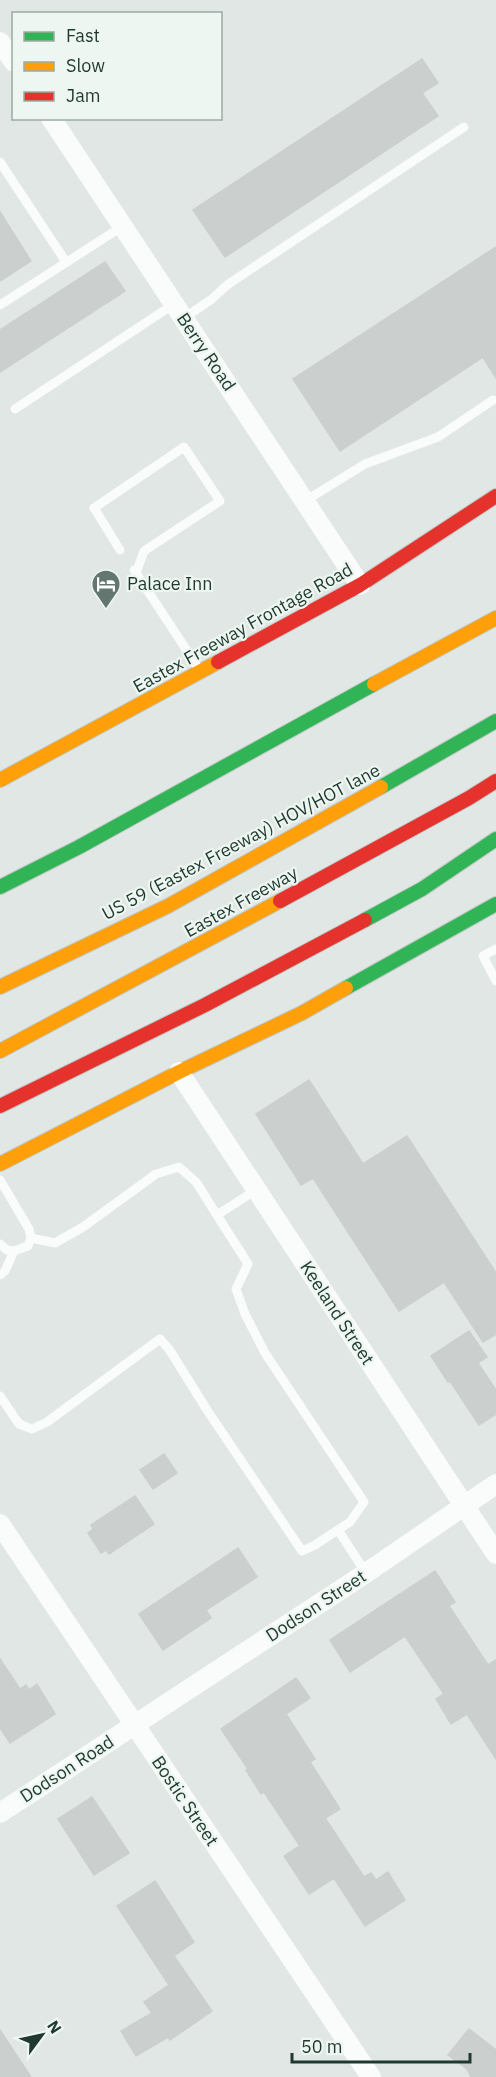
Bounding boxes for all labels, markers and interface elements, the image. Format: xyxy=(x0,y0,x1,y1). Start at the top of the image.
legend xyxy=(12,12,222,120)
text: Fast xyxy=(66,24,100,47)
text: Slow xyxy=(66,54,105,77)
text: Jam xyxy=(66,84,101,107)
street label: Berry Road xyxy=(172,308,241,395)
street label: Eastex Freeway Frontage Road xyxy=(129,557,357,698)
hotel icon: Palace Inn xyxy=(90,568,122,610)
place label: Palace Inn xyxy=(127,572,213,595)
street label: US 59 (Eastex Freeway) HOV/HOT lane xyxy=(98,759,384,925)
street label: Eastex Freeway xyxy=(181,862,301,942)
street label: Keeland Street xyxy=(295,1256,380,1369)
street label: Dodson Street xyxy=(261,1565,370,1647)
street label: Dodson Road xyxy=(15,1730,118,1807)
street label: Bostic Street xyxy=(147,1751,224,1850)
north arrow xyxy=(12,2005,72,2065)
text: N xyxy=(43,2017,66,2037)
scale bar xyxy=(292,2026,470,2064)
text: 50 m xyxy=(301,2035,343,2058)

